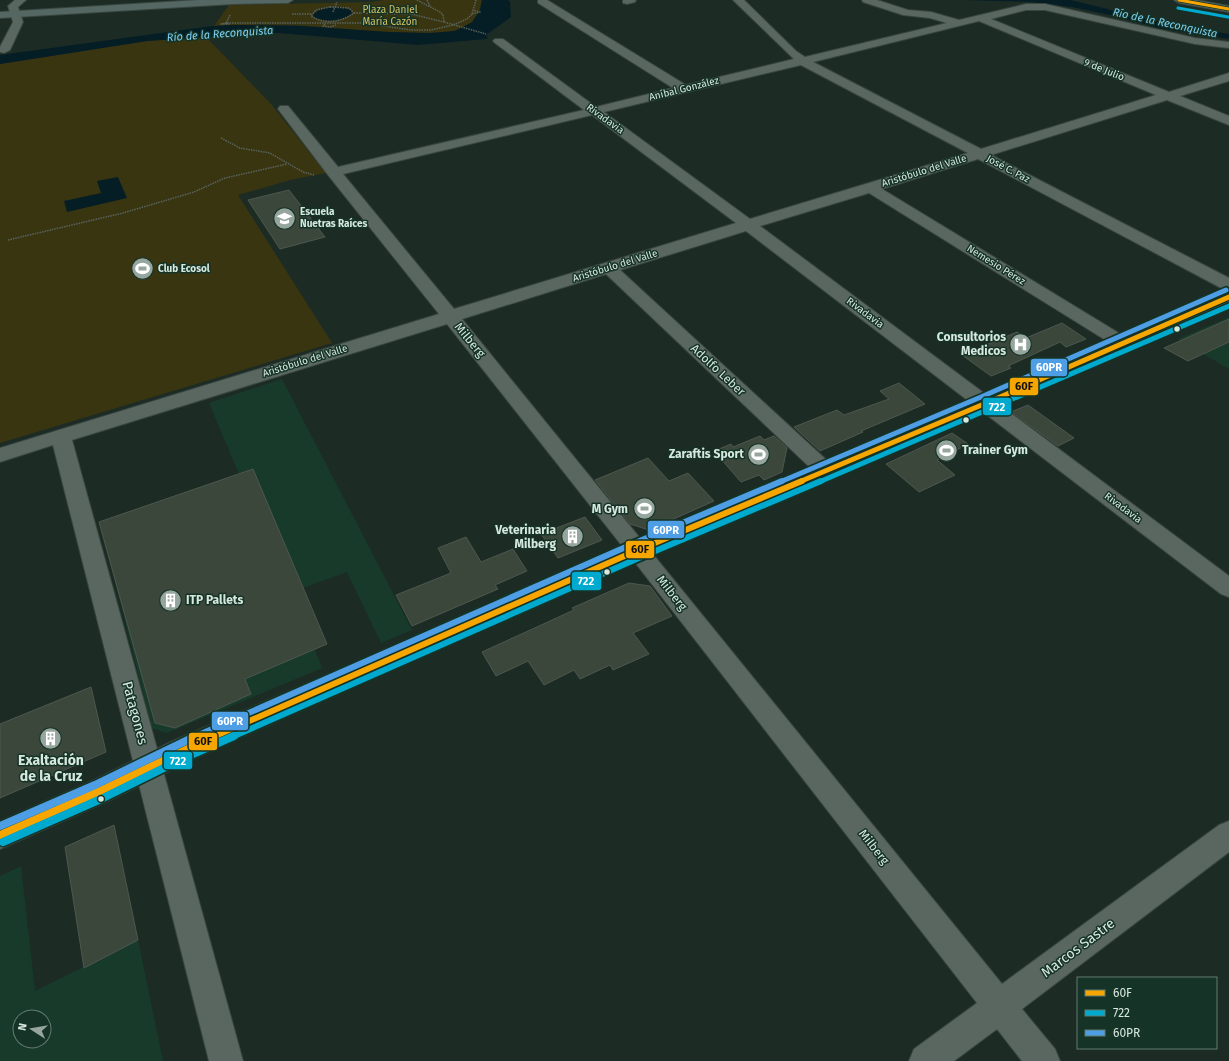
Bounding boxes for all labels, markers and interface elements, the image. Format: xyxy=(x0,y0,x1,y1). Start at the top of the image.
park label: Plaza Daniel María Cazón xyxy=(362,4,418,28)
water label: Río de la Reconquista xyxy=(1112,6,1218,40)
water label: Río de la Reconquista xyxy=(166,24,274,44)
street label: 9 de Julio xyxy=(1082,56,1126,84)
street label: Aníbal González xyxy=(648,73,721,103)
street label: Rivadavia xyxy=(584,101,626,137)
street label: Aristóbulo del Valle xyxy=(880,152,968,190)
street label: José C. Paz xyxy=(984,153,1032,186)
school or university icon: Escuela Nuetras Raíces xyxy=(272,205,298,231)
place label: Escuela Nuetras Raíces xyxy=(300,206,367,230)
street label: Nemesio Pérez xyxy=(965,242,1028,288)
street label: Aristóbulo del Valle xyxy=(571,247,659,285)
sports icon: Club Ecosol xyxy=(130,256,156,282)
place label: Club Ecosol xyxy=(158,263,210,275)
street label: Rivadavia xyxy=(844,295,886,331)
street label: Milberg xyxy=(452,320,489,361)
unlabelled marker xyxy=(1172,324,1182,334)
place label: Consultorios Medicos xyxy=(937,330,1006,358)
hospital icon: Consultorios Medicos xyxy=(1008,331,1034,357)
street label: Adolfo Leber xyxy=(688,341,748,399)
street label: Aristóbulo del Valle xyxy=(261,342,349,380)
line badge: 60PR xyxy=(1030,358,1068,377)
text: 60PR xyxy=(1036,361,1062,374)
line badge: 60F xyxy=(1009,377,1039,396)
text: 60F xyxy=(1015,380,1034,393)
line badge: 722 xyxy=(982,397,1012,416)
text: 722 xyxy=(989,401,1006,414)
unlabelled marker xyxy=(961,415,971,425)
sports icon: Trainer Gym xyxy=(933,437,959,463)
sports icon: Zaraftis Sport xyxy=(746,441,772,467)
place label: Trainer Gym xyxy=(962,443,1028,457)
place label: Zaraftis Sport xyxy=(669,447,744,461)
street label: Rivadavia xyxy=(1102,490,1144,526)
sports icon: M Gym xyxy=(631,496,657,522)
place label: M Gym xyxy=(592,502,628,516)
line badge: 60PR xyxy=(647,520,685,539)
place label: Veterinaria Milberg xyxy=(494,523,556,551)
building icon: Veterinaria Milberg xyxy=(559,524,585,550)
text: 60PR xyxy=(653,524,679,537)
line badge: 60F xyxy=(625,540,655,559)
text: 60F xyxy=(631,543,650,556)
unlabelled marker xyxy=(602,567,612,577)
line badge: 722 xyxy=(571,571,602,591)
street label: Milberg xyxy=(654,573,690,614)
text: 722 xyxy=(578,575,595,588)
building icon: ITP Pallets xyxy=(157,587,183,613)
place label: ITP Pallets xyxy=(186,593,243,607)
street label: Patagones xyxy=(118,679,152,747)
line badge: 60PR xyxy=(211,711,249,731)
text: 60PR xyxy=(217,715,243,728)
building icon: Exaltación de la Cruz xyxy=(38,725,64,751)
line badge: 60F xyxy=(188,732,218,751)
text: 60F xyxy=(194,735,213,748)
line badge: 722 xyxy=(163,751,193,770)
place label: Exaltación de la Cruz xyxy=(18,752,84,785)
text: 722 xyxy=(170,755,187,768)
unlabelled marker xyxy=(96,794,106,804)
street label: Milberg xyxy=(856,827,892,868)
street label: Marcos Sastre xyxy=(1038,915,1118,981)
legend xyxy=(1077,977,1217,1049)
text: 60F xyxy=(1113,986,1132,1000)
text: 722 xyxy=(1113,1006,1130,1020)
north arrow xyxy=(12,1009,52,1049)
text: N xyxy=(16,1022,30,1032)
text: 60PR xyxy=(1113,1026,1140,1040)

